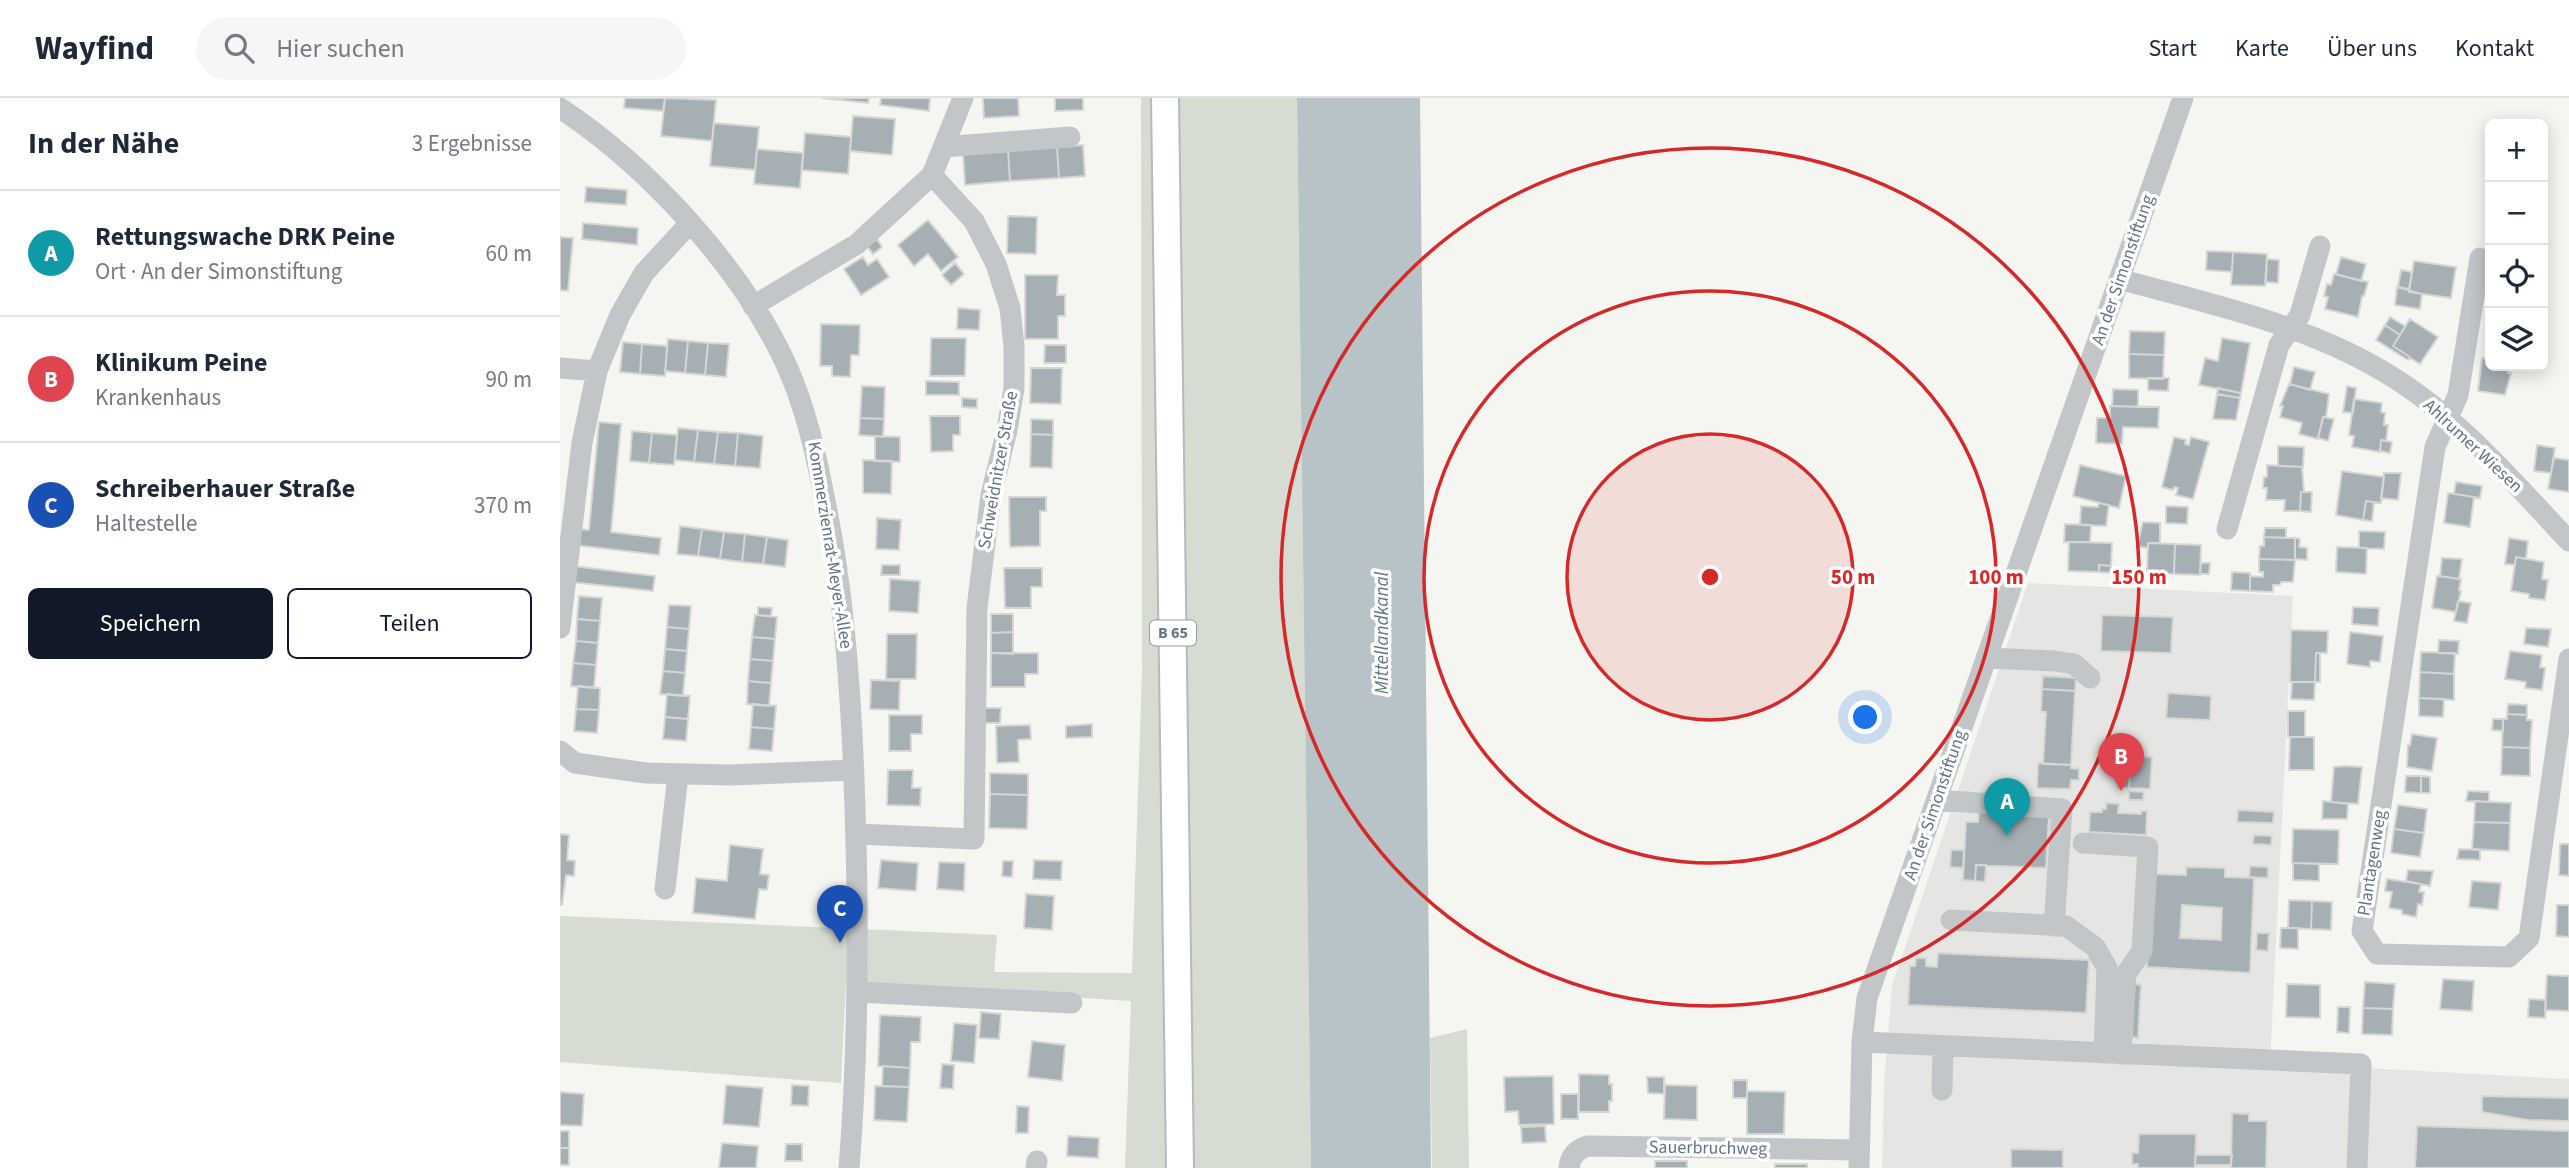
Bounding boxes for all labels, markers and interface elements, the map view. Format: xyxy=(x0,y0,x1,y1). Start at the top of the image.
search box xyxy=(196,17,686,80)
text: Wayfind xyxy=(35,25,154,72)
icon: search xyxy=(220,29,258,67)
text: Hier suchen xyxy=(276,30,405,67)
text: Start xyxy=(2149,31,2197,66)
text: Karte xyxy=(2235,31,2289,66)
text: Über uns xyxy=(2327,31,2417,66)
text: Kontakt xyxy=(2455,31,2534,66)
map controls xyxy=(2485,119,2548,371)
button: + xyxy=(2485,119,2548,182)
text: In der Nähe xyxy=(28,122,179,165)
text: 3 Ergebnisse xyxy=(412,127,532,160)
button: − xyxy=(2485,182,2548,245)
street label: An der Simonstiftung xyxy=(2086,191,2160,349)
text: Rettungswache DRK Peine xyxy=(95,218,395,255)
text: A xyxy=(44,237,58,270)
text: 60 m xyxy=(485,237,532,270)
button: locate xyxy=(2485,245,2548,308)
text: Ort · An der Simonstiftung xyxy=(95,255,342,288)
button: layers xyxy=(2485,308,2548,371)
text: Klinikum Peine xyxy=(95,344,268,381)
text: B xyxy=(44,363,58,396)
text: 90 m xyxy=(485,363,532,396)
text: Krankenhaus xyxy=(95,381,221,414)
street label: Schweidnitzer Straße xyxy=(972,389,1024,551)
street label: Ahlrumer Wiesen xyxy=(2418,393,2528,499)
street label: Kommerzienrat-Meyer-Allee xyxy=(801,440,859,650)
text: Schreiberhauer Straße xyxy=(95,470,355,507)
text: C xyxy=(44,489,58,522)
text: 370 m xyxy=(474,489,532,522)
text: Haltestelle xyxy=(95,507,198,540)
text: 50 m xyxy=(1831,562,1875,592)
text: 100 m xyxy=(1968,562,2024,592)
text: 150 m xyxy=(2111,562,2167,592)
centre of rings xyxy=(1698,565,1722,589)
water label: Mittellandkanal xyxy=(1369,571,1396,694)
button: Speichern xyxy=(28,588,273,659)
button: Teilen xyxy=(287,588,532,659)
road number: B 65 xyxy=(1150,620,1196,646)
your location xyxy=(1848,700,1882,734)
street label: An der Simonstiftung xyxy=(1898,726,1972,884)
pin: B xyxy=(2098,733,2144,791)
pin: A xyxy=(1984,778,2030,836)
street label: Plantagenweg xyxy=(2351,808,2393,918)
pin: C xyxy=(817,885,863,943)
street label: Sauerbruchweg xyxy=(1649,1134,1767,1162)

